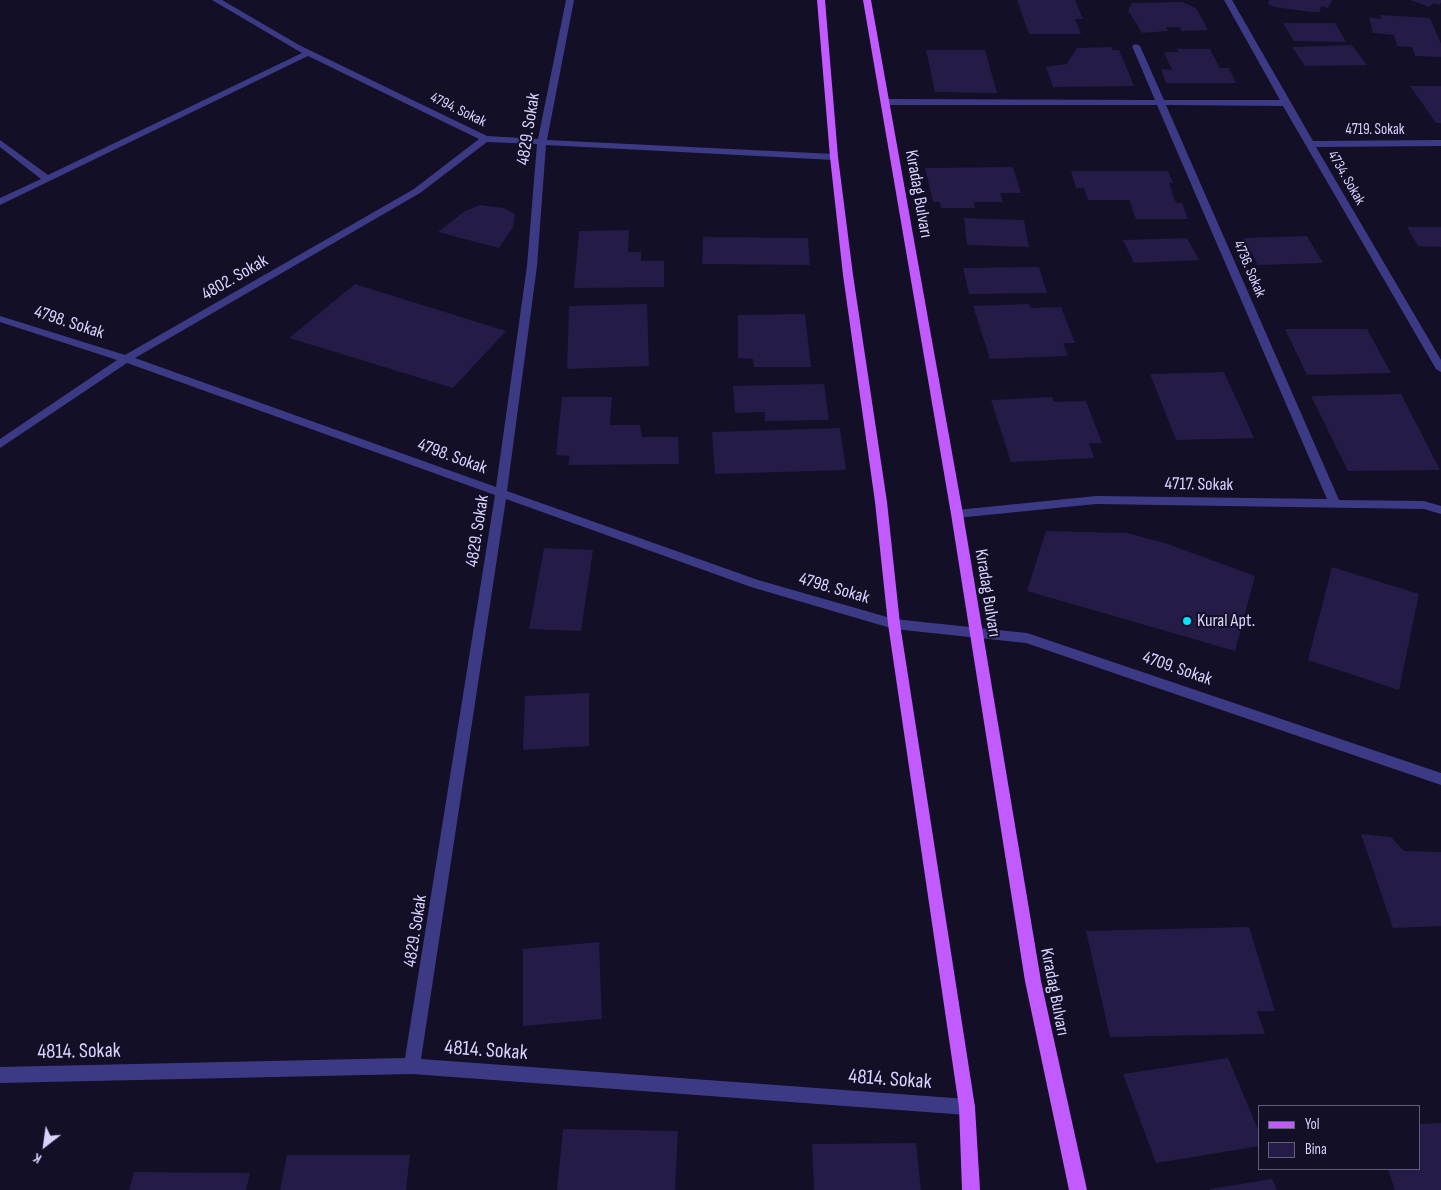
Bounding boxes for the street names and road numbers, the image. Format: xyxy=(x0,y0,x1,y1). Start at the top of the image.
street label: 4794. Sokak xyxy=(427,89,489,131)
street label: 4829. Sokak xyxy=(513,91,545,167)
street label: 4719. Sokak xyxy=(1346,121,1404,139)
street label: Kıradag Bulvarı xyxy=(900,148,936,240)
street label: 4734. Sokak xyxy=(1323,148,1369,208)
street label: 4736. Sokak xyxy=(1229,238,1269,300)
street label: 4802. Sokak xyxy=(198,250,272,306)
street label: 4798. Sokak xyxy=(31,302,107,344)
street label: 4798. Sokak xyxy=(414,434,490,480)
street label: 4717. Sokak xyxy=(1164,474,1234,496)
street label: 4829. Sokak xyxy=(462,493,494,569)
street label: Kıradag Bulvarı xyxy=(969,548,1005,638)
street label: 4798. Sokak xyxy=(796,569,872,609)
street label: 4709. Sokak xyxy=(1139,647,1215,691)
street label: 4829. Sokak xyxy=(400,893,432,969)
street label: Kıradag Bulvarı xyxy=(1035,946,1073,1038)
street label: 4814. Sokak xyxy=(444,1036,528,1066)
street label: 4814. Sokak xyxy=(37,1039,121,1065)
street label: 4814. Sokak xyxy=(848,1065,932,1095)

